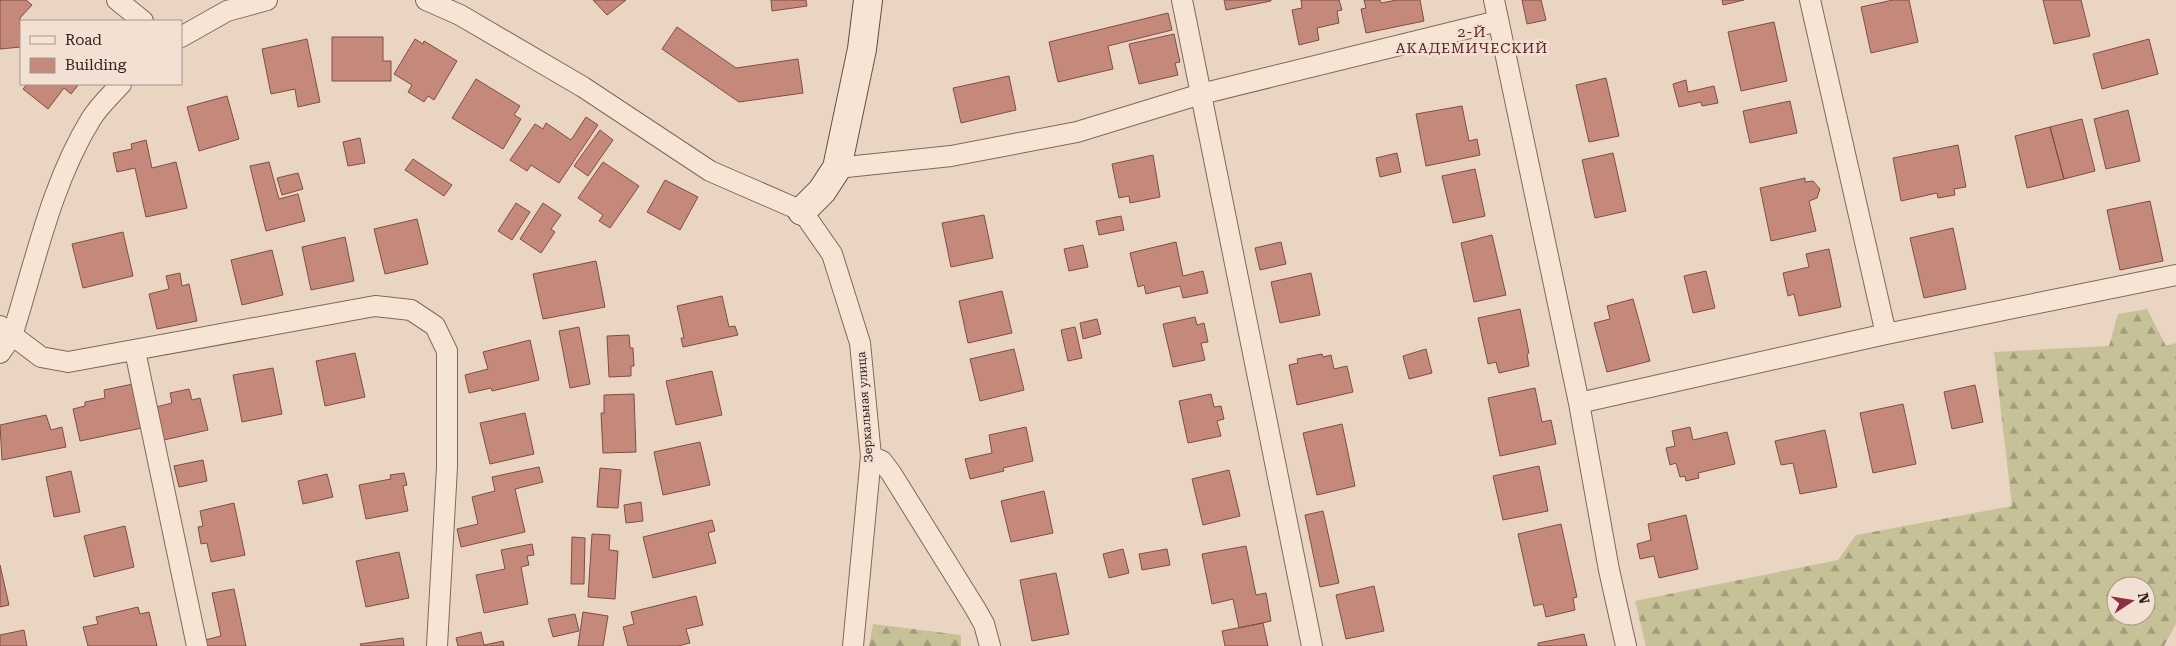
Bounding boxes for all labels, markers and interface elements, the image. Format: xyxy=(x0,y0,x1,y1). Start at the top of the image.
legend xyxy=(20,20,182,85)
district label: 2-Й АКАДЕМИЧЕСКИЙ xyxy=(1396,24,1548,56)
text: Road xyxy=(65,31,102,49)
text: Building xyxy=(65,56,127,74)
street label: Зеркальная улица xyxy=(854,351,876,463)
north arrow xyxy=(2106,576,2156,626)
text: N xyxy=(2135,591,2153,605)

